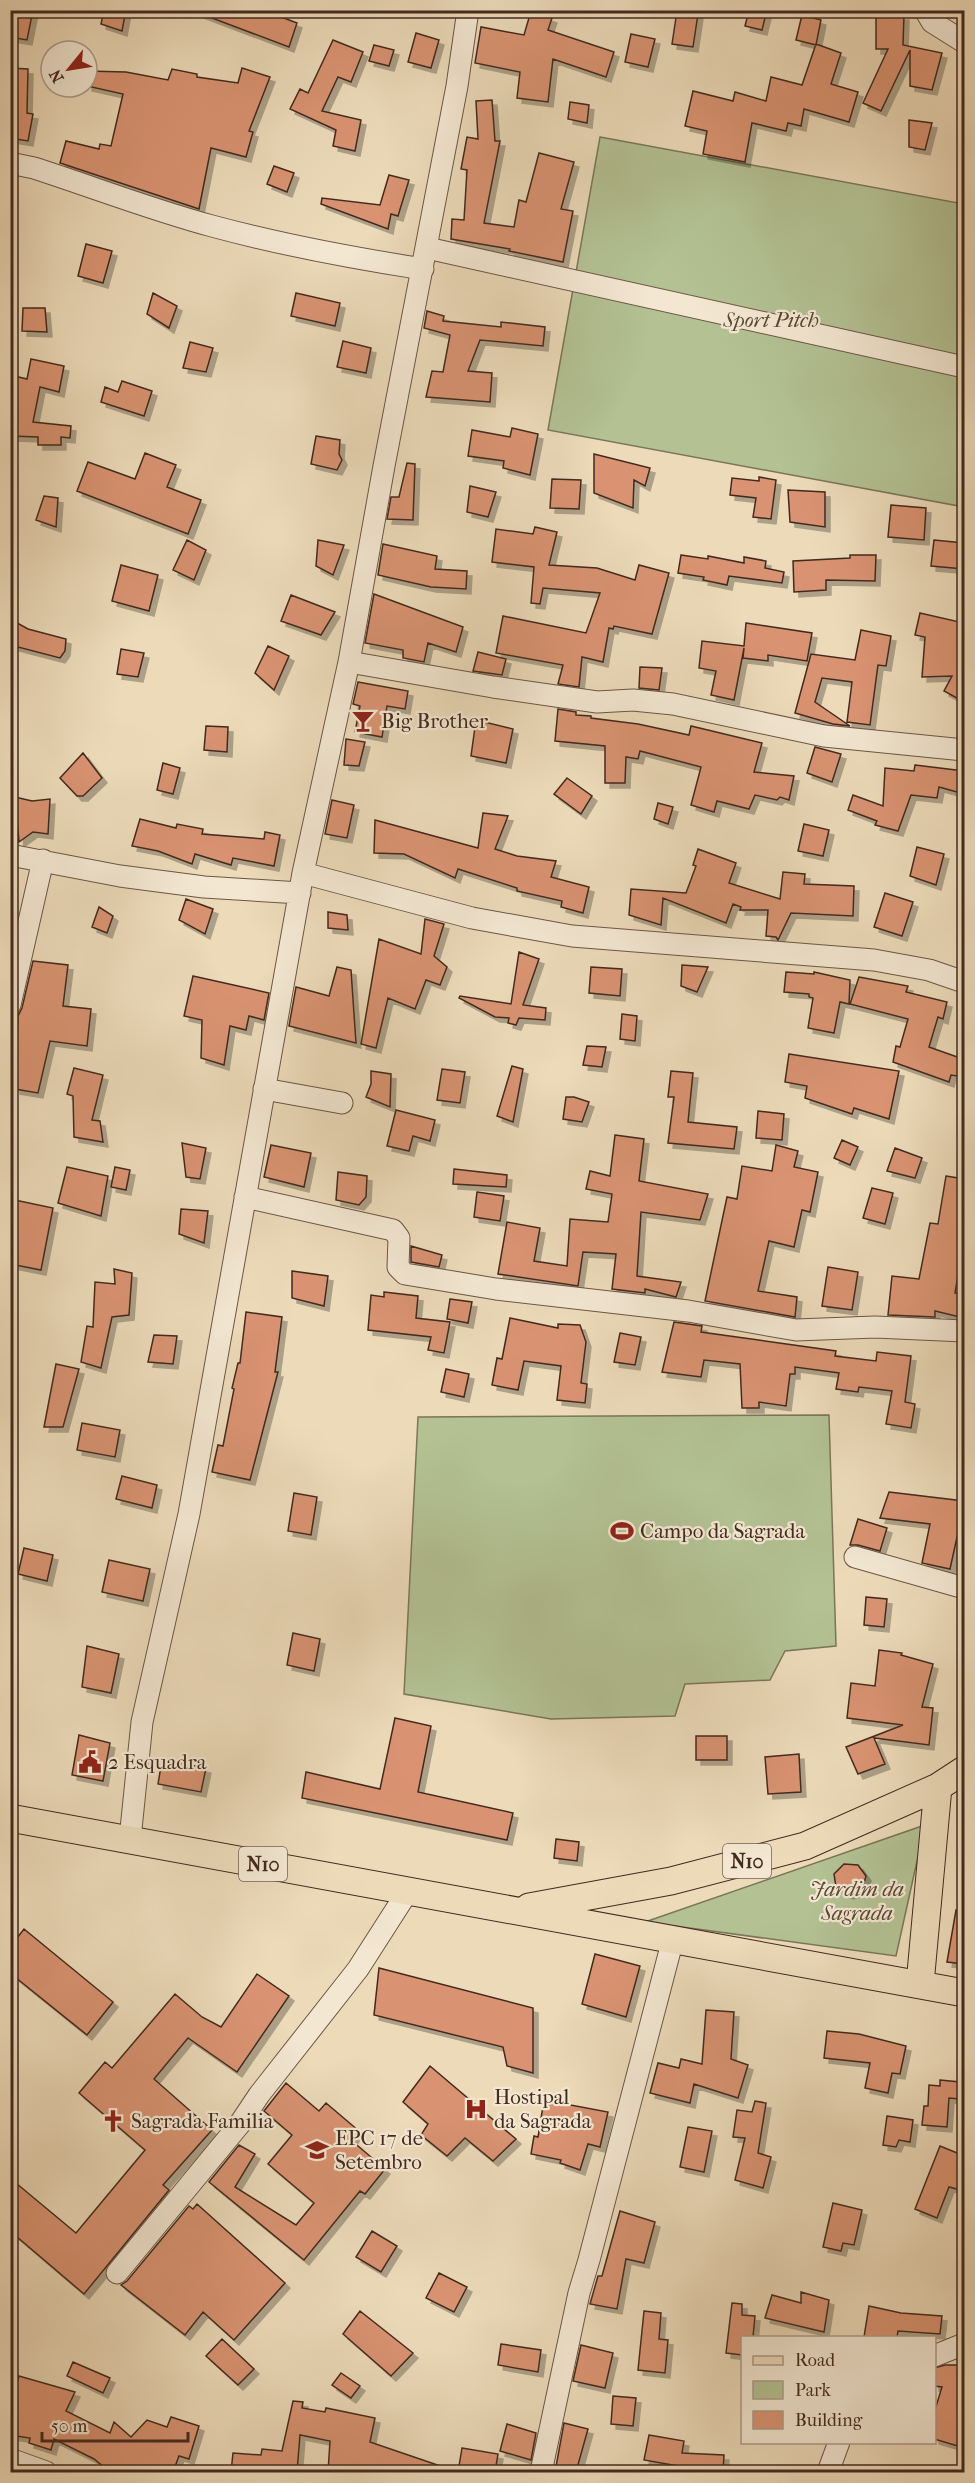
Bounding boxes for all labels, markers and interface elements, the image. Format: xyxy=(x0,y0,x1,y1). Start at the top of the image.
north arrow xyxy=(39,39,99,99)
text: N xyxy=(45,65,68,86)
park label: Sport Pitch xyxy=(722,308,819,332)
bar icon: Big Brother xyxy=(350,708,376,734)
place label: Big Brother xyxy=(381,709,488,733)
sports icon: Campo da Sagrada xyxy=(609,1518,635,1544)
place label: Campo da Sagrada xyxy=(640,1519,805,1543)
public building icon: 2 Esquadra xyxy=(77,1749,103,1775)
place label: 2 Esquadra xyxy=(108,1750,207,1774)
road number: N10 xyxy=(723,1844,771,1878)
road number: N10 xyxy=(239,1847,287,1881)
park label: Jardim da Sagrada xyxy=(810,1877,904,1925)
place label: Hostipal da Sagrada xyxy=(494,2085,592,2133)
hospital icon: Hostipal da Sagrada xyxy=(463,2096,489,2122)
church icon: Sagrada Familia xyxy=(100,2108,126,2134)
place label: Sagrada Familia xyxy=(131,2109,274,2133)
place label: EPC 17 de Setembro xyxy=(335,2126,423,2174)
school or university icon: EPC 17 de Setembro xyxy=(304,2137,330,2163)
legend xyxy=(741,2336,936,2444)
text: Road xyxy=(795,2350,835,2371)
text: Park xyxy=(795,2380,832,2401)
scale bar xyxy=(42,2405,188,2443)
text: Building xyxy=(795,2410,863,2431)
text: 50 m xyxy=(51,2416,88,2437)

